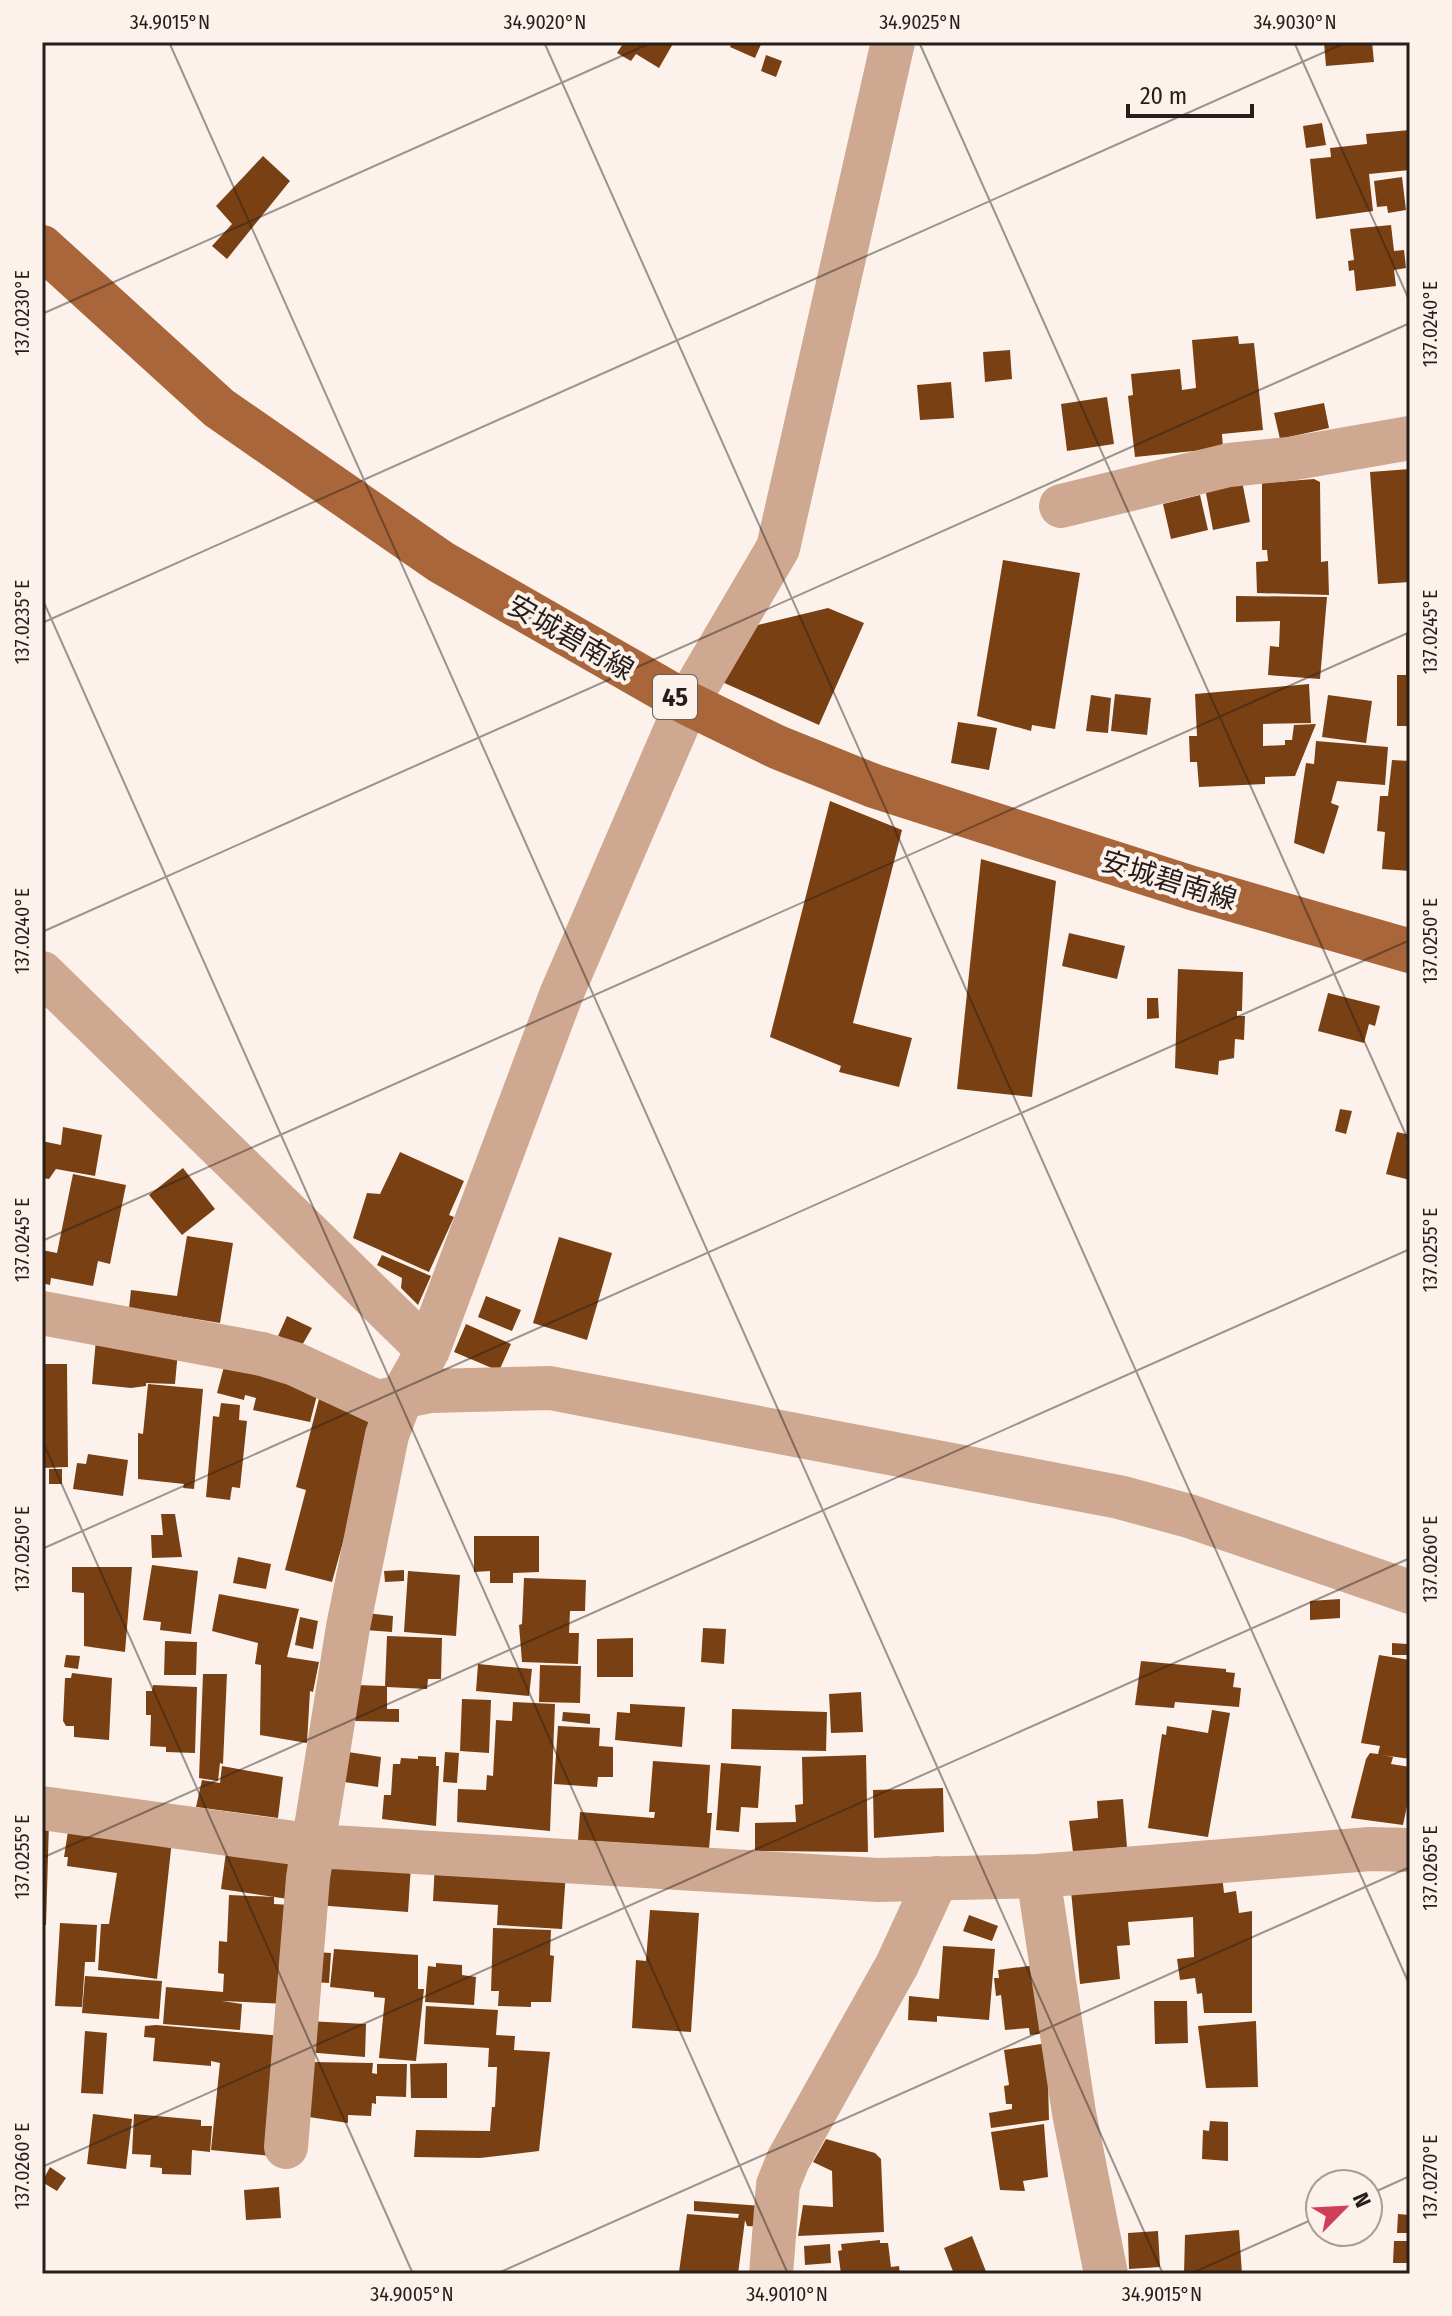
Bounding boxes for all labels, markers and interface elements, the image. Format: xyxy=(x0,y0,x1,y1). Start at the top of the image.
text: 34.9015°N xyxy=(130,10,210,34)
text: 34.9020°N xyxy=(503,10,587,34)
text: 34.9025°N xyxy=(879,10,961,34)
text: 34.9030°N xyxy=(1253,10,1337,34)
scale bar xyxy=(1128,68,1252,118)
text: 20 m xyxy=(1140,82,1187,110)
text: 137.0230°E xyxy=(10,270,34,356)
text: 137.0240°E xyxy=(1418,281,1442,367)
text: 137.0235°E xyxy=(10,580,34,664)
street label: 安城碧南線 xyxy=(502,588,640,687)
text: 137.0245°E xyxy=(1418,590,1442,674)
road number: 45 xyxy=(653,675,697,719)
street label: 安城碧南線 xyxy=(1097,844,1241,917)
text: 137.0240°E xyxy=(10,888,34,974)
text: 137.0250°E xyxy=(1418,898,1442,984)
text: 137.0245°E xyxy=(10,1198,34,1282)
text: 137.0255°E xyxy=(1418,1208,1442,1292)
text: 137.0250°E xyxy=(10,1506,34,1592)
text: 137.0260°E xyxy=(1418,1516,1442,1602)
text: 137.0255°E xyxy=(10,1815,34,1899)
text: 137.0265°E xyxy=(1418,1825,1442,1911)
text: 137.0260°E xyxy=(10,2123,34,2209)
text: 137.0270°E xyxy=(1418,2135,1442,2219)
north arrow xyxy=(1304,2168,1384,2248)
text: N xyxy=(1347,2189,1377,2212)
text: 34.9005°N xyxy=(370,2282,454,2306)
text: 34.9010°N xyxy=(746,2282,828,2306)
text: 34.9015°N xyxy=(1122,2282,1202,2306)

